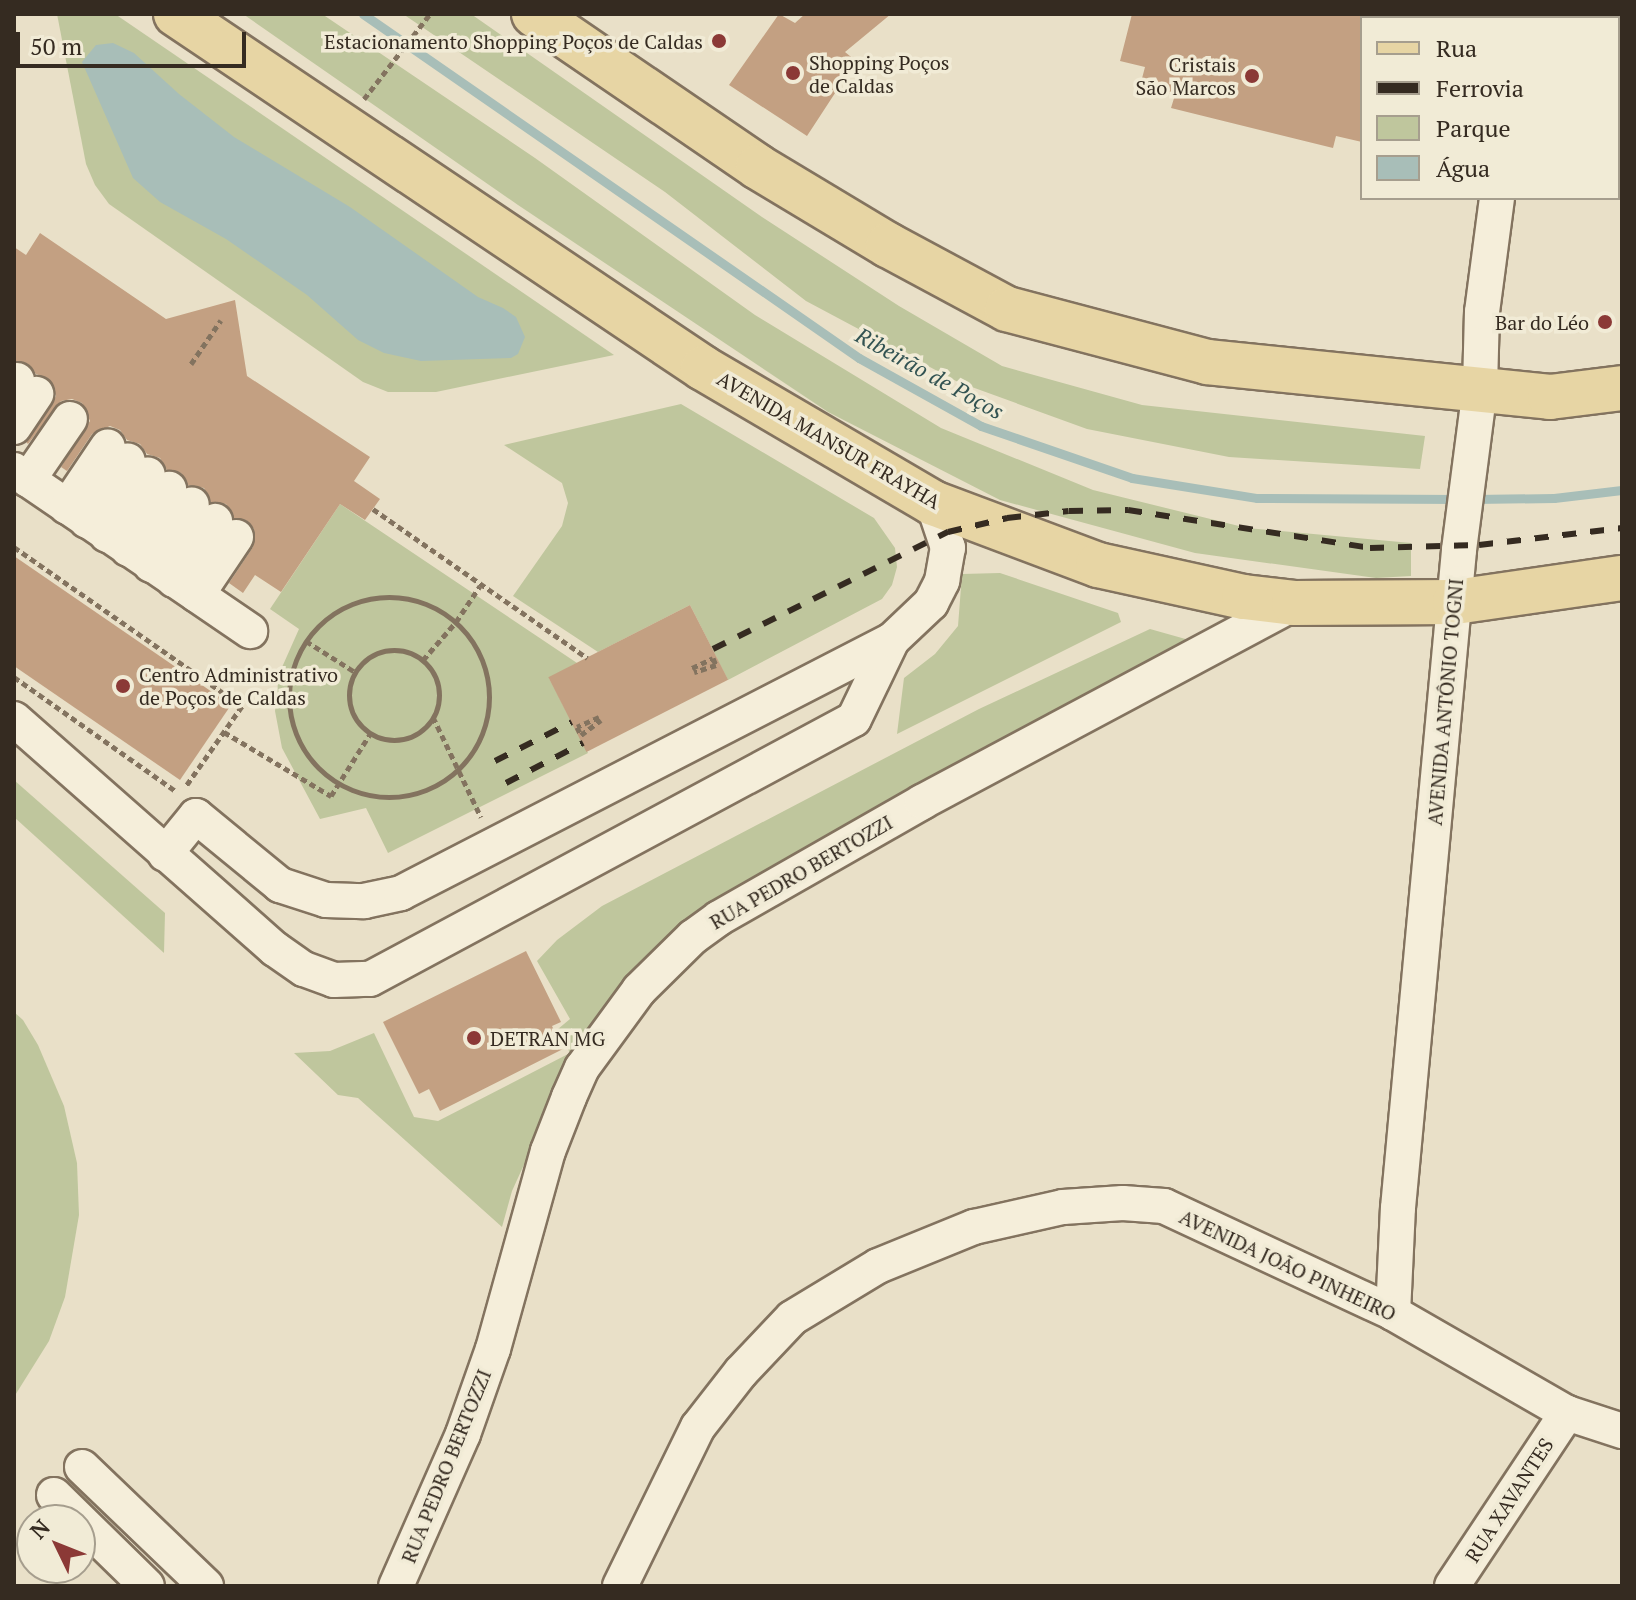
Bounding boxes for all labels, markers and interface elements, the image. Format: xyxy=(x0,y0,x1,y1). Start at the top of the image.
scale bar xyxy=(20,16,250,66)
legend xyxy=(1360,16,1620,200)
place label: Estacionamento Shopping Poços de Caldas xyxy=(324,29,703,53)
text: 50 m xyxy=(30,30,82,62)
marker: Estacionamento Shopping Poços de Caldas xyxy=(710,32,728,50)
text: Rua xyxy=(1436,32,1477,64)
place label: Shopping Poços de Caldas xyxy=(809,50,949,97)
place label: Cristais São Marcos xyxy=(1135,52,1236,99)
marker: Shopping Poços de Caldas xyxy=(784,64,802,82)
marker: Cristais São Marcos xyxy=(1243,67,1261,85)
text: Ferrovia xyxy=(1436,72,1524,104)
text: Parque xyxy=(1436,112,1511,144)
text: Água xyxy=(1436,152,1490,184)
place label: Bar do Léo xyxy=(1495,310,1589,334)
marker: Bar do Léo xyxy=(1596,313,1614,331)
water label: Ribeirão de Poços xyxy=(851,321,1009,425)
street label: AVENIDA MANSUR FRAYHA xyxy=(713,366,945,514)
street label: AVENIDA ANTÔNIO TOGNI xyxy=(1422,577,1468,827)
place label: Centro Administrativo de Poços de Caldas xyxy=(139,662,338,709)
marker: Centro Administrativo de Poços de Caldas xyxy=(114,677,132,695)
street label: RUA PEDRO BERTOZZI xyxy=(705,810,897,934)
place label: DETRAN MG xyxy=(490,1026,605,1050)
marker: DETRAN MG xyxy=(465,1029,483,1047)
street label: AVENIDA JOÃO PINHEIRO xyxy=(1176,1204,1400,1326)
street label: RUA PEDRO BERTOZZI xyxy=(396,1366,496,1566)
street label: RUA XAVANTES xyxy=(1460,1433,1558,1567)
north arrow xyxy=(16,1504,96,1584)
text: N xyxy=(23,1513,56,1545)

